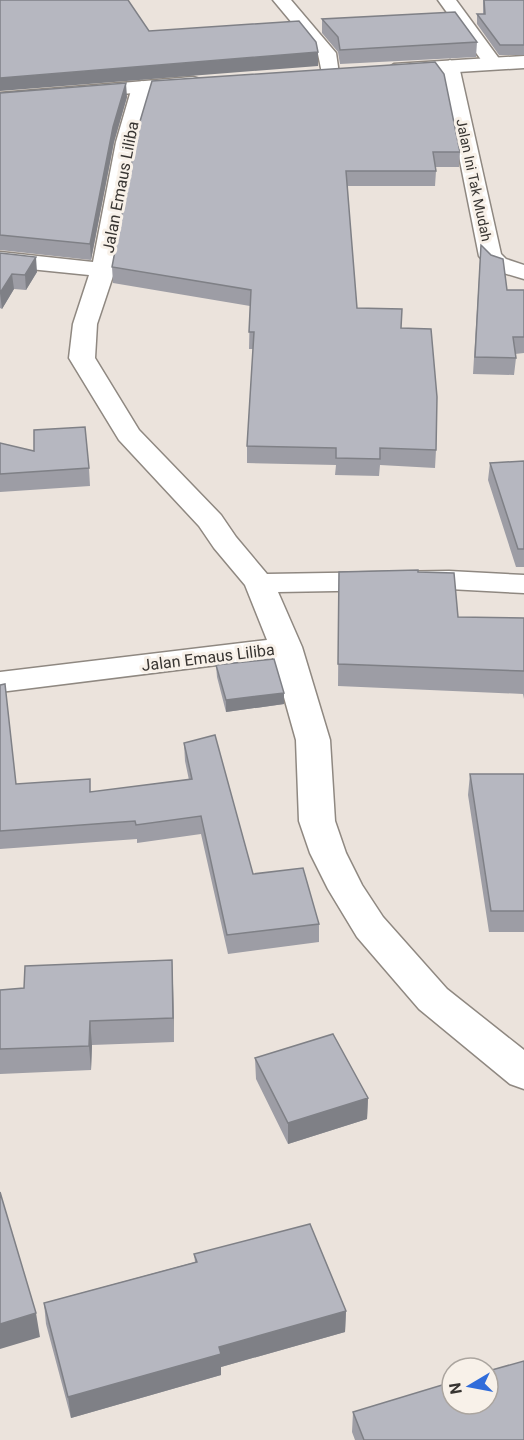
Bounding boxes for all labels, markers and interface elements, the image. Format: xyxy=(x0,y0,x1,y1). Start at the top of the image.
street label: Jalan Ini Tak Mudah xyxy=(453,117,495,243)
street label: Jalan Emaus Liliba xyxy=(98,120,143,255)
street label: Jalan Emaus Liliba xyxy=(141,640,276,675)
north arrow xyxy=(440,1356,500,1416)
text: N xyxy=(445,1381,466,1396)

